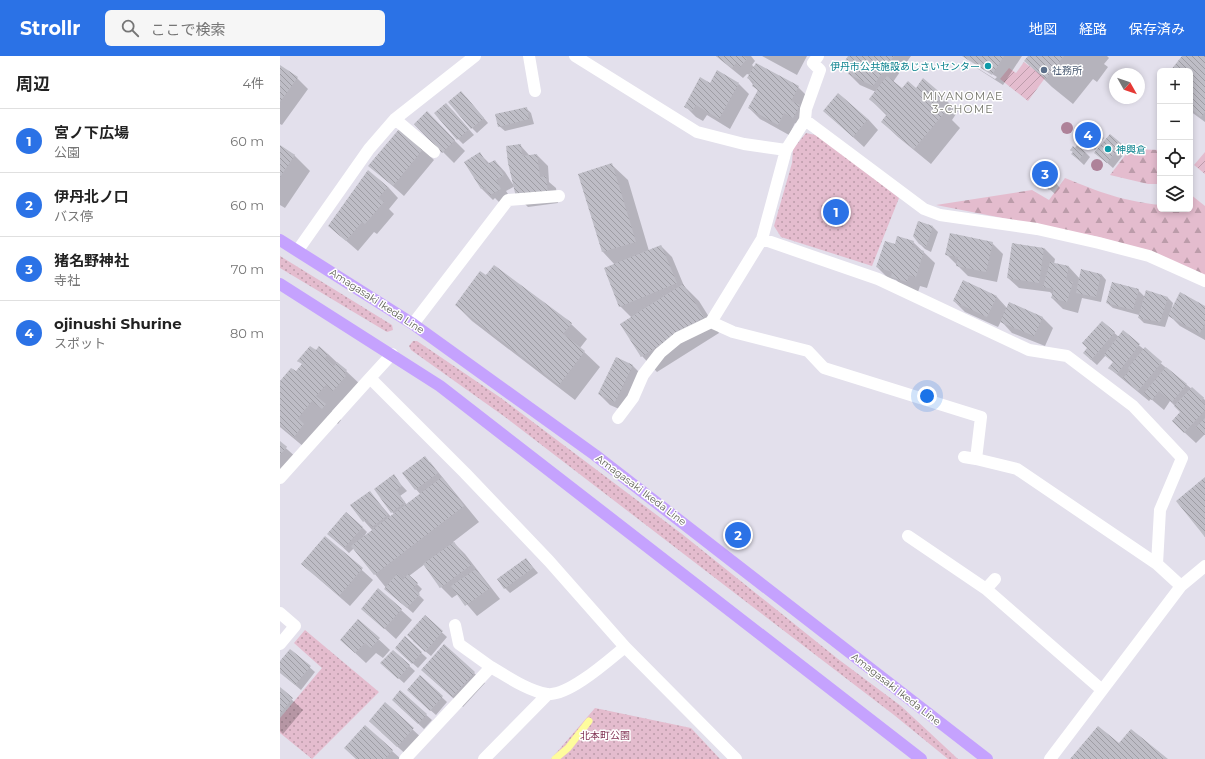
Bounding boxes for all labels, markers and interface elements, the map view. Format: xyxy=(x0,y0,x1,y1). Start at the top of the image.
search box xyxy=(105,10,385,46)
text: Strollr xyxy=(20,17,81,40)
icon: search xyxy=(119,17,141,39)
text: ここで検索 xyxy=(151,20,226,39)
text: 地図 xyxy=(1029,20,1057,38)
text: 経路 xyxy=(1079,20,1107,38)
text: 保存済み xyxy=(1129,20,1185,38)
place label: 伊丹市公共施設あじさいセンター xyxy=(830,60,980,73)
marker: 伊丹市公共施設あじさいセンター xyxy=(983,61,993,71)
place label: 社務所 xyxy=(1052,64,1082,77)
marker: 社務所 xyxy=(1039,65,1049,75)
north arrow xyxy=(1109,68,1145,104)
map controls xyxy=(1157,68,1193,212)
button: + xyxy=(1157,68,1193,104)
text: 周辺 xyxy=(16,74,50,94)
text: 4件 xyxy=(242,75,264,91)
district label: MIYANOMAE 3-CHOME xyxy=(923,89,1003,116)
button: − xyxy=(1157,104,1193,140)
pin: 4 xyxy=(1075,120,1101,150)
text: 宮ノ下広場 xyxy=(54,123,129,142)
text: 1 xyxy=(26,133,32,149)
text: 60 m xyxy=(230,133,264,149)
button: locate xyxy=(1157,140,1193,176)
place label: 神輿倉 xyxy=(1116,143,1146,156)
text: 公園 xyxy=(54,144,80,160)
marker: 神輿倉 xyxy=(1103,144,1113,154)
pin: 3 xyxy=(1032,159,1058,189)
button: layers xyxy=(1157,176,1193,212)
text: 伊丹北ノ口 xyxy=(54,187,129,206)
text: 2 xyxy=(25,197,33,213)
text: 60 m xyxy=(230,197,264,213)
pin: 1 xyxy=(823,197,849,227)
text: バス停 xyxy=(54,208,93,224)
text: 猪名野神社 xyxy=(54,251,129,270)
text: 3 xyxy=(25,261,33,277)
text: 70 m xyxy=(231,261,264,277)
street label: Amagasaki Ikeda Line xyxy=(327,266,427,336)
text: 寺社 xyxy=(54,272,80,288)
text: ojinushi Shurine xyxy=(54,314,182,333)
text: 4 xyxy=(25,325,33,341)
text: 80 m xyxy=(230,325,264,341)
text: スポット xyxy=(54,335,106,351)
your location xyxy=(917,386,937,406)
street label: Amagasaki Ikeda Line xyxy=(593,452,689,528)
pin: 2 xyxy=(725,520,751,550)
street label: Amagasaki Ikeda Line xyxy=(849,650,943,728)
park label: 北本町公園 xyxy=(580,729,630,742)

